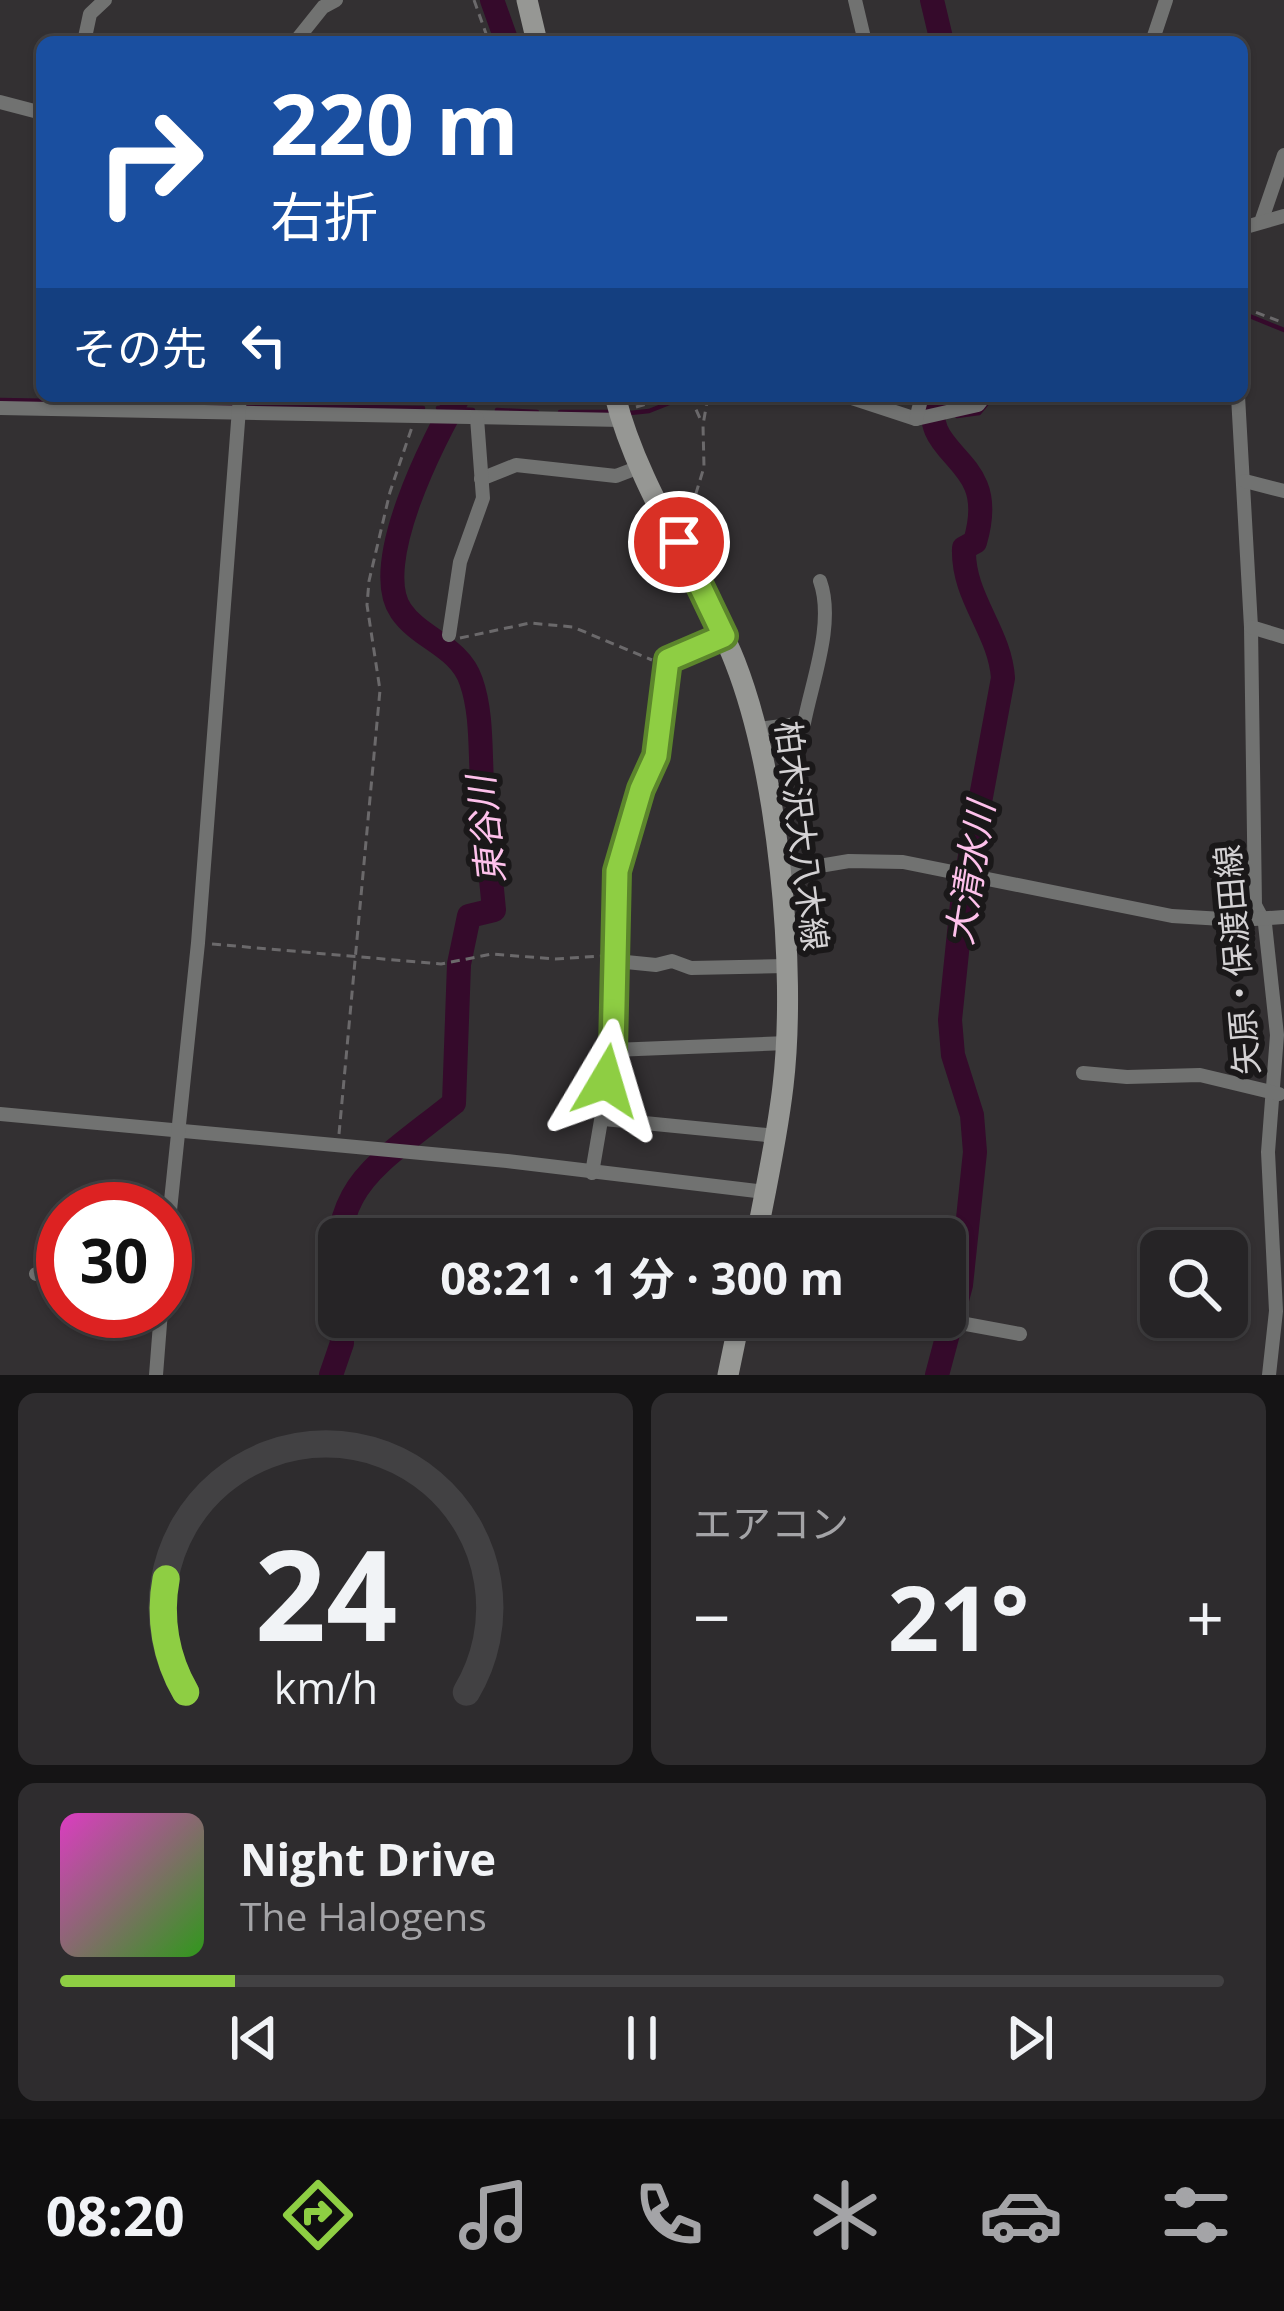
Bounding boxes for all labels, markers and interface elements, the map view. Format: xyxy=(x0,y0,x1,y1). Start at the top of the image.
text: 220 m xyxy=(270,65,518,180)
icon: right xyxy=(72,84,228,240)
text: 右折 xyxy=(270,179,378,253)
icon: left xyxy=(231,312,297,378)
text: その先 xyxy=(72,317,207,378)
pin xyxy=(628,491,730,593)
icon: arrive xyxy=(646,509,712,575)
street label: 柏木沢大八木線 xyxy=(766,719,839,953)
water label: 東谷川 xyxy=(455,770,516,886)
water label: 大清水川 xyxy=(934,794,1006,948)
street label: 矢原・保渡田線 xyxy=(1204,843,1269,1077)
position arrow xyxy=(543,1018,669,1144)
speed limit sign: 30 xyxy=(36,1182,192,1338)
map controls xyxy=(1140,1230,1248,1338)
button: search xyxy=(1140,1230,1248,1338)
text: 08:21 · 1 分 · 300 m xyxy=(440,1247,844,1308)
text: エアコン xyxy=(693,1496,849,1549)
text: 24 xyxy=(254,1508,397,1678)
text: 21° xyxy=(888,1555,1029,1677)
text: − xyxy=(693,1571,731,1661)
text: + xyxy=(1186,1571,1224,1661)
text: km/h xyxy=(273,1658,378,1717)
text: Night Drive xyxy=(240,1828,496,1889)
text: The Halogens xyxy=(240,1889,487,1942)
icon: previous xyxy=(221,2005,287,2071)
icon: pause xyxy=(609,2005,675,2071)
icon: next xyxy=(997,2005,1063,2071)
icon: directions xyxy=(276,2173,360,2257)
icon: music xyxy=(452,2173,536,2257)
icon: phone xyxy=(627,2173,711,2257)
icon: climate xyxy=(803,2173,887,2257)
icon: car xyxy=(979,2173,1063,2257)
icon: filters xyxy=(1154,2173,1238,2257)
text: 08:20 xyxy=(46,2178,185,2252)

